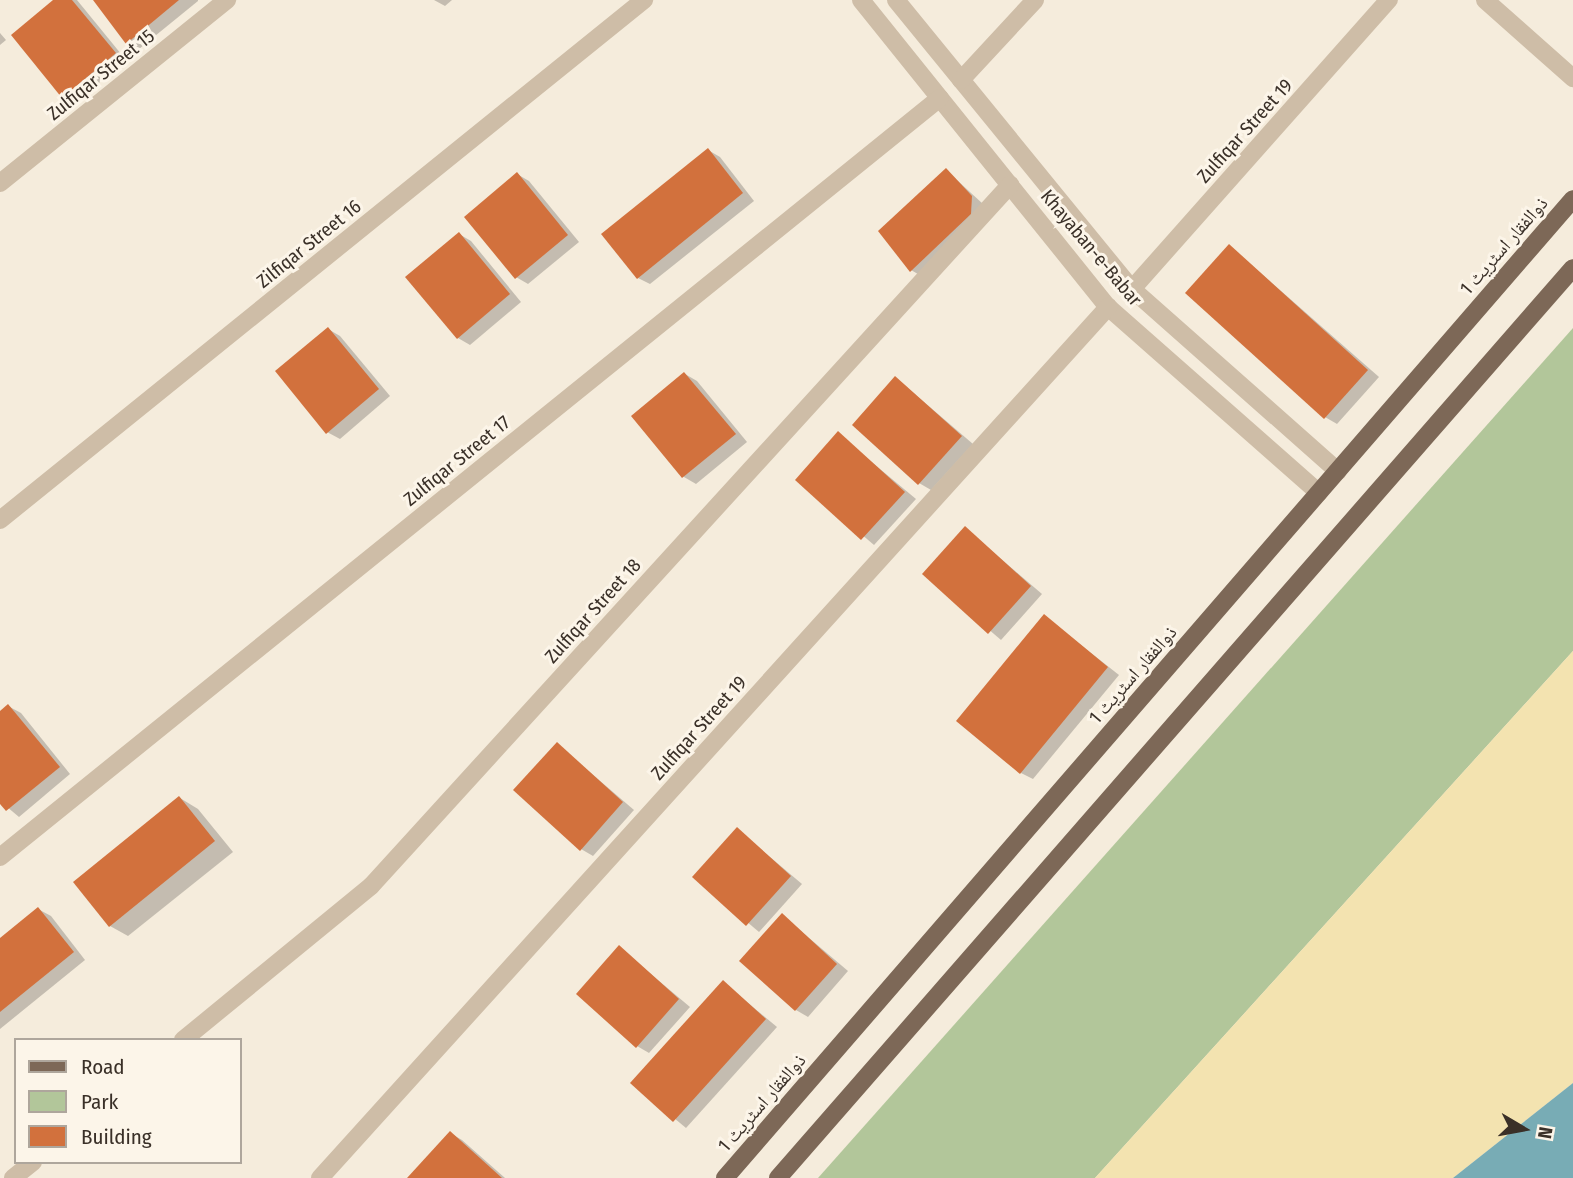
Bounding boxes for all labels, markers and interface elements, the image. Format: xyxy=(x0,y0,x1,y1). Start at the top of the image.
street label: Zulfiqar Street 15 xyxy=(43,25,159,125)
street label: Zulfiqar Street 19 xyxy=(1192,74,1298,188)
street label: Khayaban-e-Babar xyxy=(1036,185,1146,311)
street label: ذوالفقار اسٹریٹ 1 xyxy=(1455,192,1553,300)
street label: Zilfiqar Street 16 xyxy=(252,195,366,293)
street label: Zulfiqar Street 17 xyxy=(399,411,515,511)
street label: Zulfiqar Street 18 xyxy=(540,554,646,668)
street label: ذوالفقار اسٹریٹ 1 xyxy=(1084,621,1182,729)
street label: Zulfiqar Street 19 xyxy=(646,671,752,785)
legend xyxy=(14,1038,242,1164)
street label: ذوالفقار اسٹریٹ 1 xyxy=(713,1049,811,1157)
text: Road xyxy=(81,1054,125,1080)
text: Park xyxy=(81,1089,118,1115)
north arrow xyxy=(1489,1094,1559,1164)
text: Building xyxy=(81,1124,152,1150)
text: N xyxy=(1533,1125,1557,1140)

